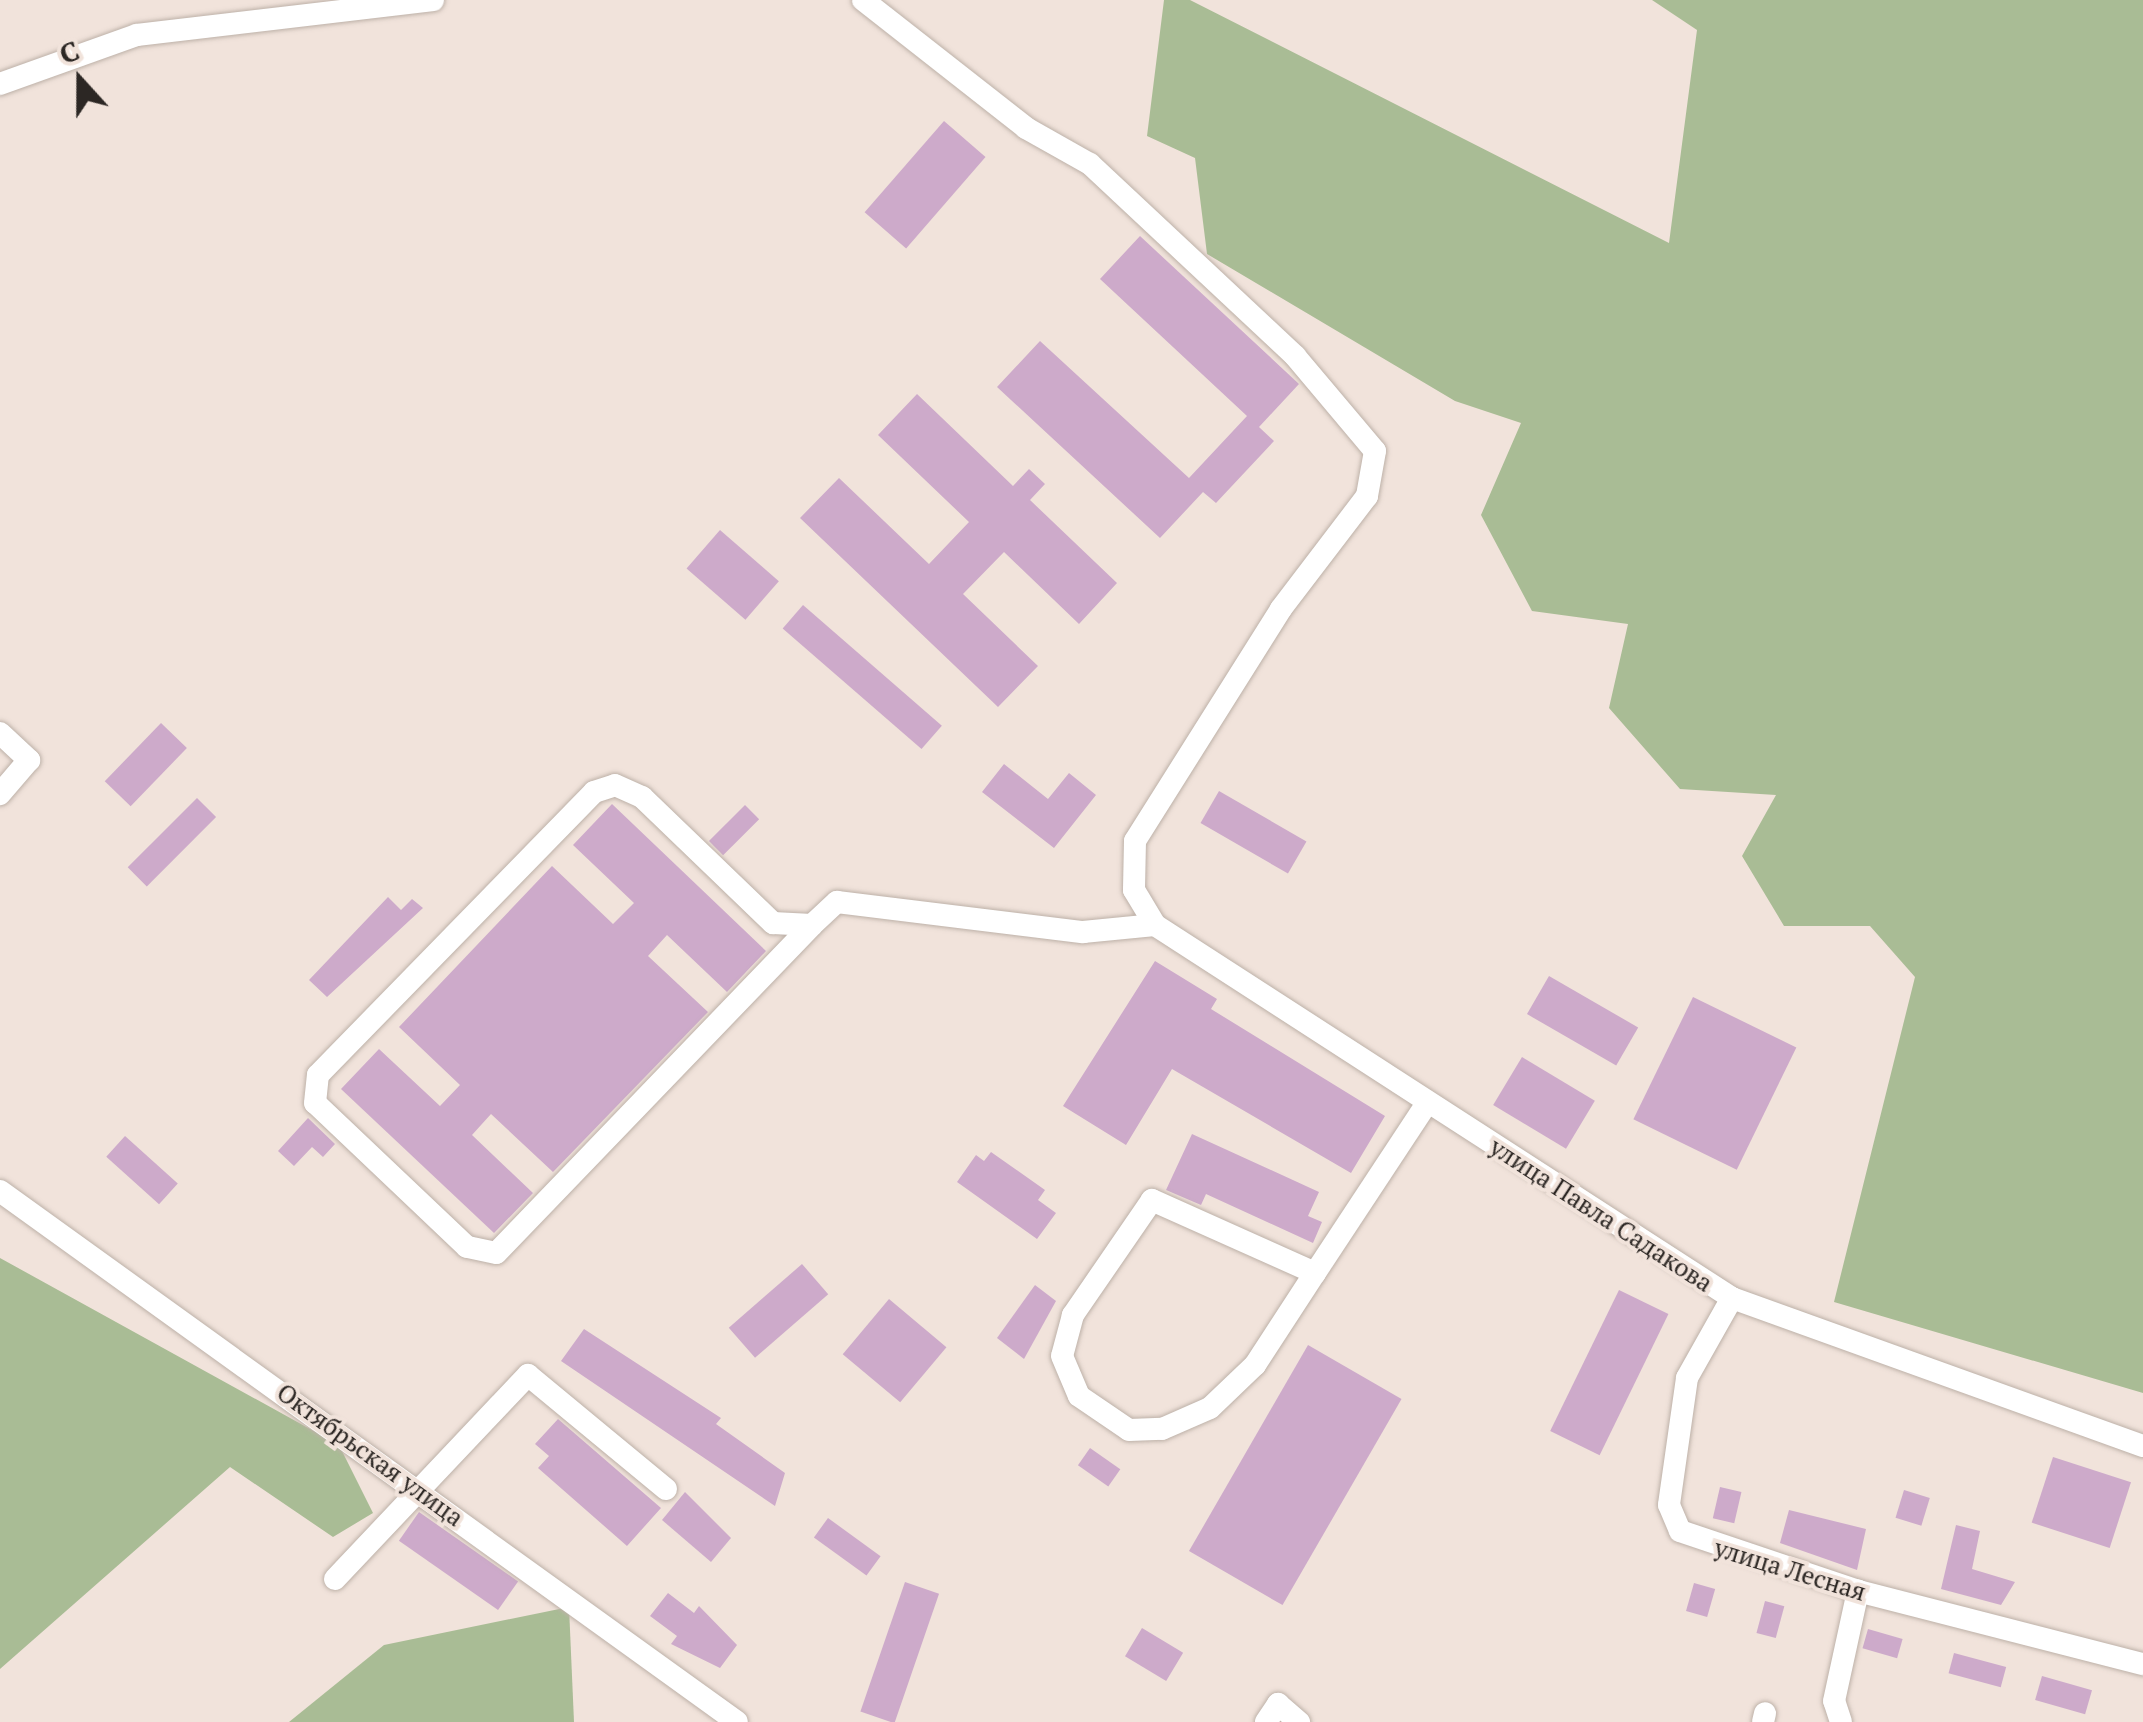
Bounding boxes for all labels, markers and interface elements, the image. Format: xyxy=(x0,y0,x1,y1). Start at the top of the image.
north arrow xyxy=(30,30,130,130)
text: С xyxy=(54,31,84,72)
street label: улица Павла Садакова xyxy=(1484,1132,1718,1298)
street label: Октябрьская улица xyxy=(271,1377,469,1533)
street label: улица Лесная xyxy=(1711,1533,1869,1607)

